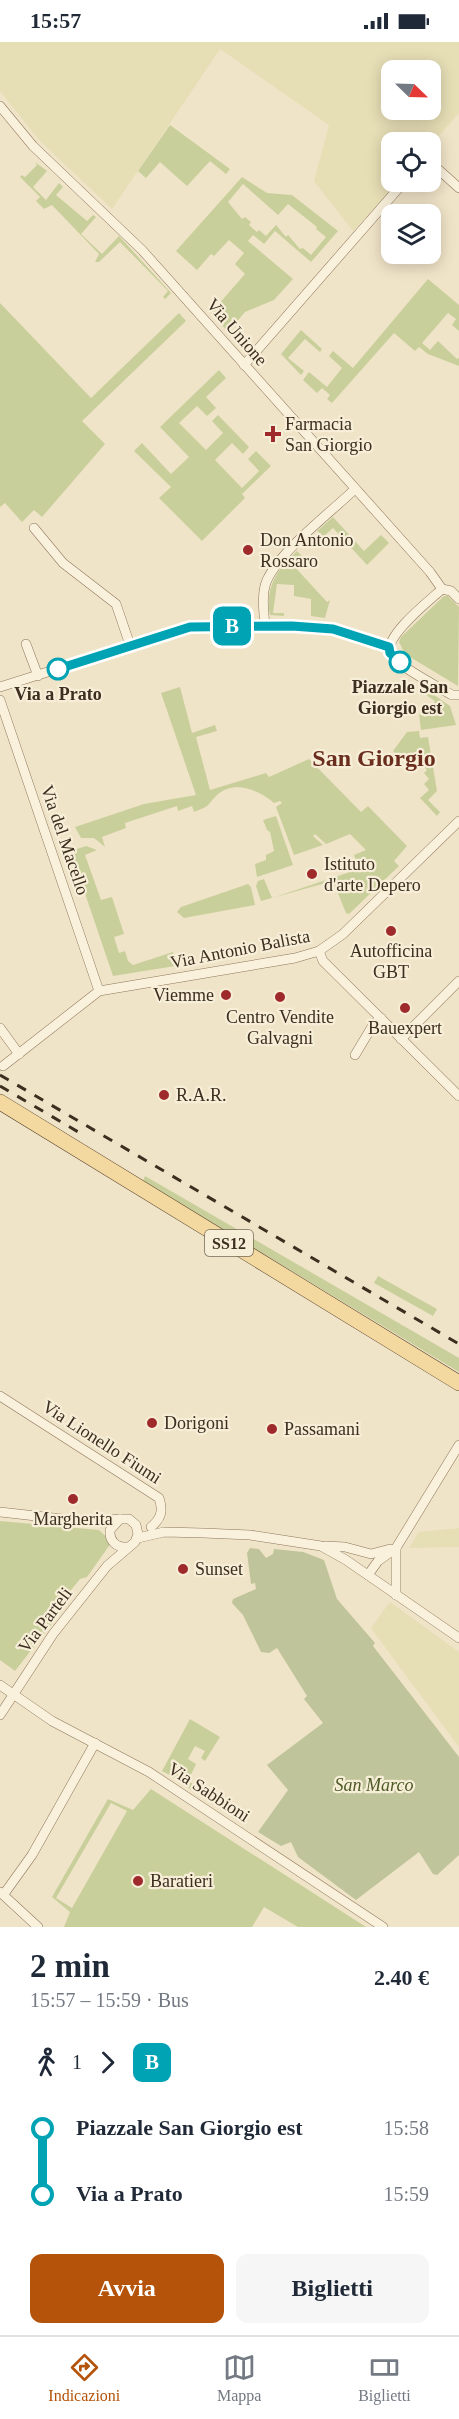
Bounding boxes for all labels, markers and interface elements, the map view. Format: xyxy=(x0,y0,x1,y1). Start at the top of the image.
text: 15:57 xyxy=(30,8,81,33)
north arrow xyxy=(381,60,441,120)
map controls xyxy=(381,60,441,264)
button: locate xyxy=(381,132,441,192)
button: layers xyxy=(381,204,441,264)
street label: Via Unione xyxy=(202,294,272,370)
place label: Farmacia San Giorgio xyxy=(285,414,372,455)
marker: Farmacia San Giorgio xyxy=(266,427,280,441)
place label: Don Antonio Rossaro xyxy=(260,530,354,571)
marker: Don Antonio Rossaro xyxy=(241,543,255,557)
line badge: B xyxy=(212,606,252,646)
text: B xyxy=(225,614,239,638)
marker: Piazzale San Giorgio est xyxy=(389,651,411,673)
marker: Via a Prato xyxy=(47,658,69,680)
place label: Piazzale San Giorgio est xyxy=(352,677,448,718)
place label: Via a Prato xyxy=(14,684,102,704)
district label: San Giorgio xyxy=(312,745,436,771)
street label: Via del Macello xyxy=(37,782,93,898)
place label: Istituto d'arte Depero xyxy=(324,854,421,895)
marker: Istituto d'arte Depero xyxy=(305,867,319,881)
marker: Autofficina GBT xyxy=(384,924,398,938)
street label: Via Antonio Balista xyxy=(168,926,312,972)
place label: Autofficina GBT xyxy=(350,941,432,982)
place label: Viemme xyxy=(153,985,214,1005)
marker: Viemme xyxy=(219,988,233,1002)
marker: Centro Vendite Galvagni xyxy=(273,990,287,1004)
marker: Bauexpert xyxy=(398,1001,412,1015)
place label: Centro Vendite Galvagni xyxy=(226,1007,334,1048)
place label: Bauexpert xyxy=(368,1018,442,1038)
place label: R.A.R. xyxy=(176,1085,227,1105)
marker: R.A.R. xyxy=(157,1088,171,1102)
road number: SS12 xyxy=(205,1230,253,1256)
street label: Via Lionello Fiumi xyxy=(39,1396,165,1488)
place label: Dorigoni xyxy=(164,1413,229,1433)
marker: Dorigoni xyxy=(145,1416,159,1430)
place label: Passamani xyxy=(284,1419,360,1439)
marker: Passamani xyxy=(265,1422,279,1436)
marker: Margherita xyxy=(66,1492,80,1506)
place label: Margherita xyxy=(33,1509,113,1529)
place label: Sunset xyxy=(195,1559,243,1579)
marker: Sunset xyxy=(176,1562,190,1576)
street label: Via Parteli xyxy=(14,1583,76,1657)
street label: Via Sabbioni xyxy=(164,1758,254,1826)
park label: San Marco xyxy=(335,1775,413,1795)
place label: Baratieri xyxy=(150,1871,213,1891)
marker: Baratieri xyxy=(131,1874,145,1888)
text: 2 min xyxy=(30,1948,110,1984)
text: 2.40 € xyxy=(374,1965,429,1990)
text: 15:57 – 15:59 · Bus xyxy=(30,1989,189,2011)
icon: walk xyxy=(30,2046,63,2079)
icon: forward xyxy=(91,2046,124,2079)
text: B xyxy=(145,2050,159,2074)
text: 1 xyxy=(72,2051,82,2073)
text: Piazzale San Giorgio est xyxy=(76,2115,303,2140)
text: 15:58 xyxy=(383,2117,429,2139)
text: Via a Prato xyxy=(76,2181,183,2206)
text: 15:59 xyxy=(383,2183,429,2205)
button: Avvia xyxy=(30,2254,224,2323)
button: Biglietti xyxy=(236,2254,429,2323)
tab: Indicazioni xyxy=(48,2351,120,2405)
tab: Mappa xyxy=(217,2351,261,2405)
tab: Biglietti xyxy=(358,2351,411,2405)

